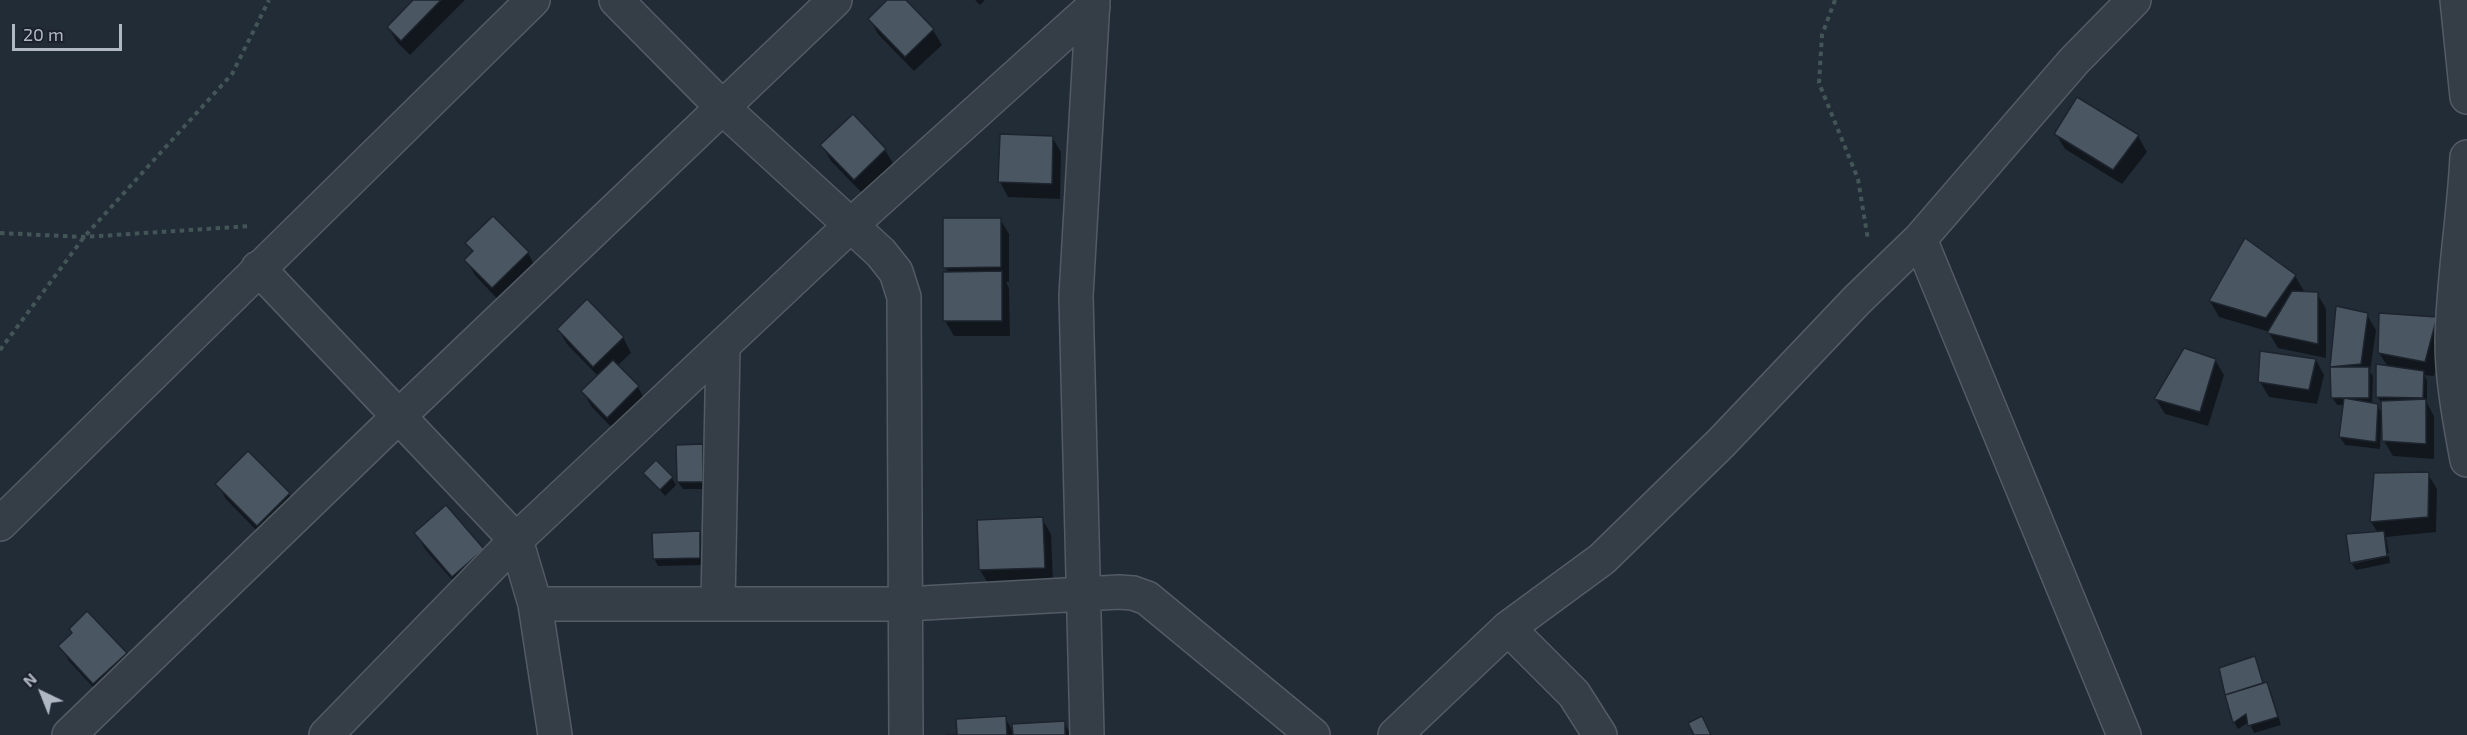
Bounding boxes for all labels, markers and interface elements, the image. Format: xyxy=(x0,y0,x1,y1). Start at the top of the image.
scale bar xyxy=(15,12,124,50)
text: 20 m xyxy=(23,23,64,45)
north arrow xyxy=(12,663,72,723)
text: N xyxy=(19,669,40,690)

